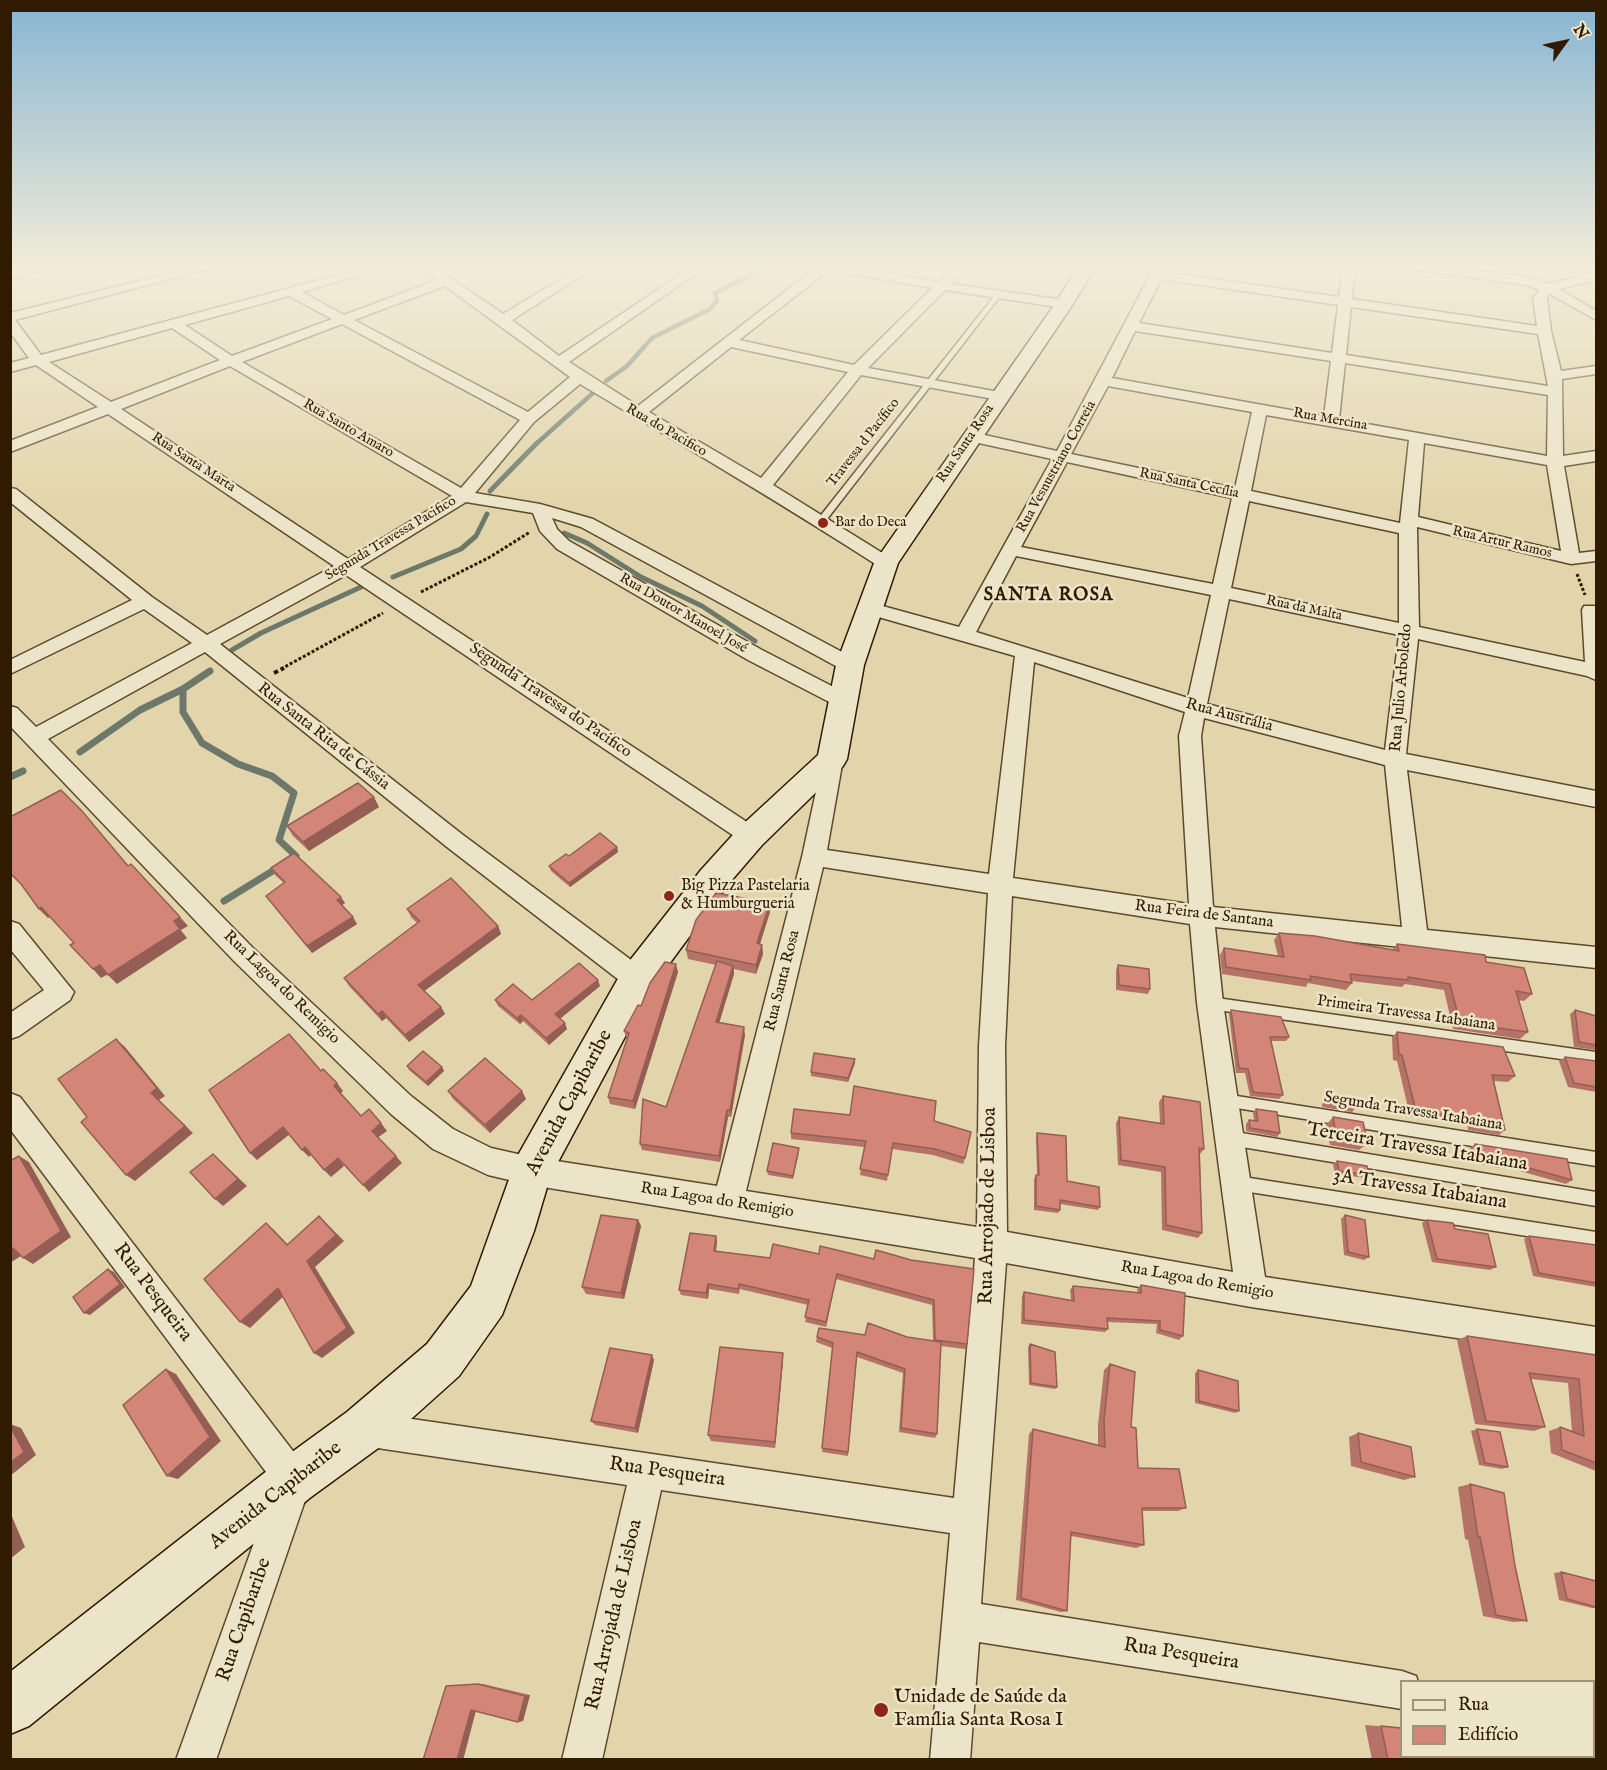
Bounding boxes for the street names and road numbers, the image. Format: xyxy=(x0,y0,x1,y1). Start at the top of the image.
street label: Travessa d Pacífico xyxy=(824,395,904,491)
street label: Rua Santo Amaro xyxy=(300,396,396,462)
street label: Rua Vesnustriano Correia xyxy=(1014,398,1100,536)
street label: Rua do Pacifico xyxy=(623,401,709,461)
street label: Rua Santa Rosa xyxy=(934,402,998,486)
street label: Rua Mercina xyxy=(1292,405,1368,435)
street label: Rua Santa Marta xyxy=(148,430,238,496)
street label: Rua Santa Cecília xyxy=(1138,465,1240,503)
street label: Segunda Travessa Pacifico xyxy=(323,493,459,585)
street label: Rua Artur Ramos xyxy=(1451,523,1553,563)
street label: Rua Doutor Manoel José xyxy=(616,570,750,658)
street label: Rua da Malta xyxy=(1264,593,1344,625)
street label: Rua Julio Arboledo xyxy=(1387,623,1417,753)
street label: Segunda Travessa do Pacifico xyxy=(465,639,635,763)
street label: Rua Santa Rita de Cássia xyxy=(253,679,393,795)
street label: Rua Austrália xyxy=(1183,695,1275,737)
street label: Rua Feira de Santana xyxy=(1134,897,1274,933)
street label: Rua Lagoa do Remigio xyxy=(219,927,343,1049)
street label: Rua Santa Rosa xyxy=(761,928,805,1034)
street label: Primeira Travessa Itabaiana xyxy=(1316,992,1496,1036)
street label: Avenida Capibaribe xyxy=(522,1026,618,1180)
street label: Segunda Travessa Itabaiana xyxy=(1322,1088,1504,1136)
street label: Rua Arrojado de Lisboa xyxy=(975,1107,1003,1305)
street label: Terceira Travessa Itabaiana xyxy=(1305,1119,1529,1177)
street label: 3A Travessa Itabaiana xyxy=(1331,1164,1509,1216)
street label: Rua Lagoa do Remigio xyxy=(639,1179,795,1223)
street label: Rua Pesqueira xyxy=(107,1239,197,1347)
street label: Rua Lagoa do Remigio xyxy=(1119,1258,1275,1304)
street label: Avenida Capibaribe xyxy=(205,1437,347,1555)
street label: Rua Pesqueira xyxy=(608,1453,726,1493)
street label: Rua Arrojada de Lisboa xyxy=(581,1517,649,1713)
street label: Rua Capibaribe xyxy=(213,1555,277,1685)
street label: Rua Pesqueira xyxy=(1121,1634,1241,1676)

